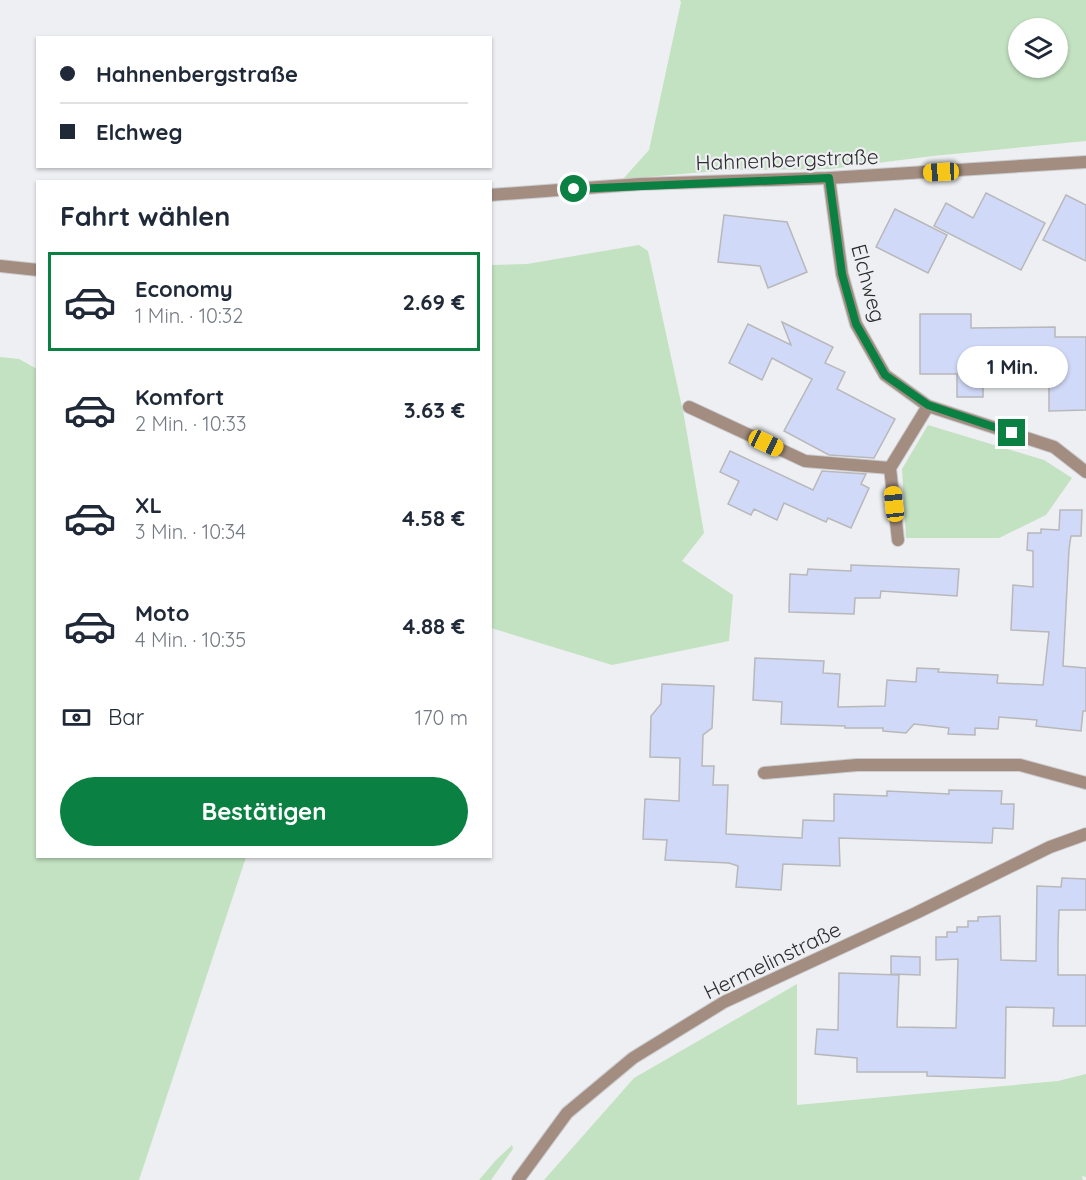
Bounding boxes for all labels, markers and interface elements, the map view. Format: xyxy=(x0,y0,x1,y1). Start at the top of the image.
map controls xyxy=(1008,18,1068,78)
button: layers xyxy=(1008,18,1068,78)
text: Hahnenbergstraße xyxy=(96,60,298,88)
text: Elchweg xyxy=(96,118,182,146)
street label: Hahnenbergstraße xyxy=(695,143,879,175)
car xyxy=(923,162,959,182)
route start xyxy=(560,175,587,202)
text: Fahrt wählen xyxy=(60,199,230,233)
street label: Elchweg xyxy=(846,241,892,325)
icon: car xyxy=(63,275,117,329)
text: Economy xyxy=(135,275,233,303)
text: 2.69 € xyxy=(402,288,465,316)
text: 1 Min. · 10:32 xyxy=(135,303,243,328)
callout: 1 Min. xyxy=(956,346,1068,388)
text: 1 Min. xyxy=(987,354,1038,379)
icon: car xyxy=(63,383,117,437)
text: Komfort xyxy=(135,383,224,411)
text: 3.63 € xyxy=(404,396,465,424)
text: 2 Min. · 10:33 xyxy=(135,411,246,436)
route end xyxy=(998,419,1025,446)
car xyxy=(746,427,786,459)
car xyxy=(883,485,905,523)
icon: car xyxy=(63,491,117,545)
text: XL xyxy=(135,491,162,519)
text: 4.58 € xyxy=(402,504,465,532)
text: 3 Min. · 10:34 xyxy=(135,519,246,544)
icon: car xyxy=(63,599,117,653)
text: Moto xyxy=(135,599,189,627)
text: 4.88 € xyxy=(403,612,465,640)
text: 4 Min. · 10:35 xyxy=(135,627,246,652)
icon: cash xyxy=(60,701,93,734)
text: Bar xyxy=(108,703,144,731)
text: 170 m xyxy=(415,705,468,730)
button: Bestätigen xyxy=(60,777,468,846)
street label: Hermelinstraße xyxy=(699,916,845,1004)

